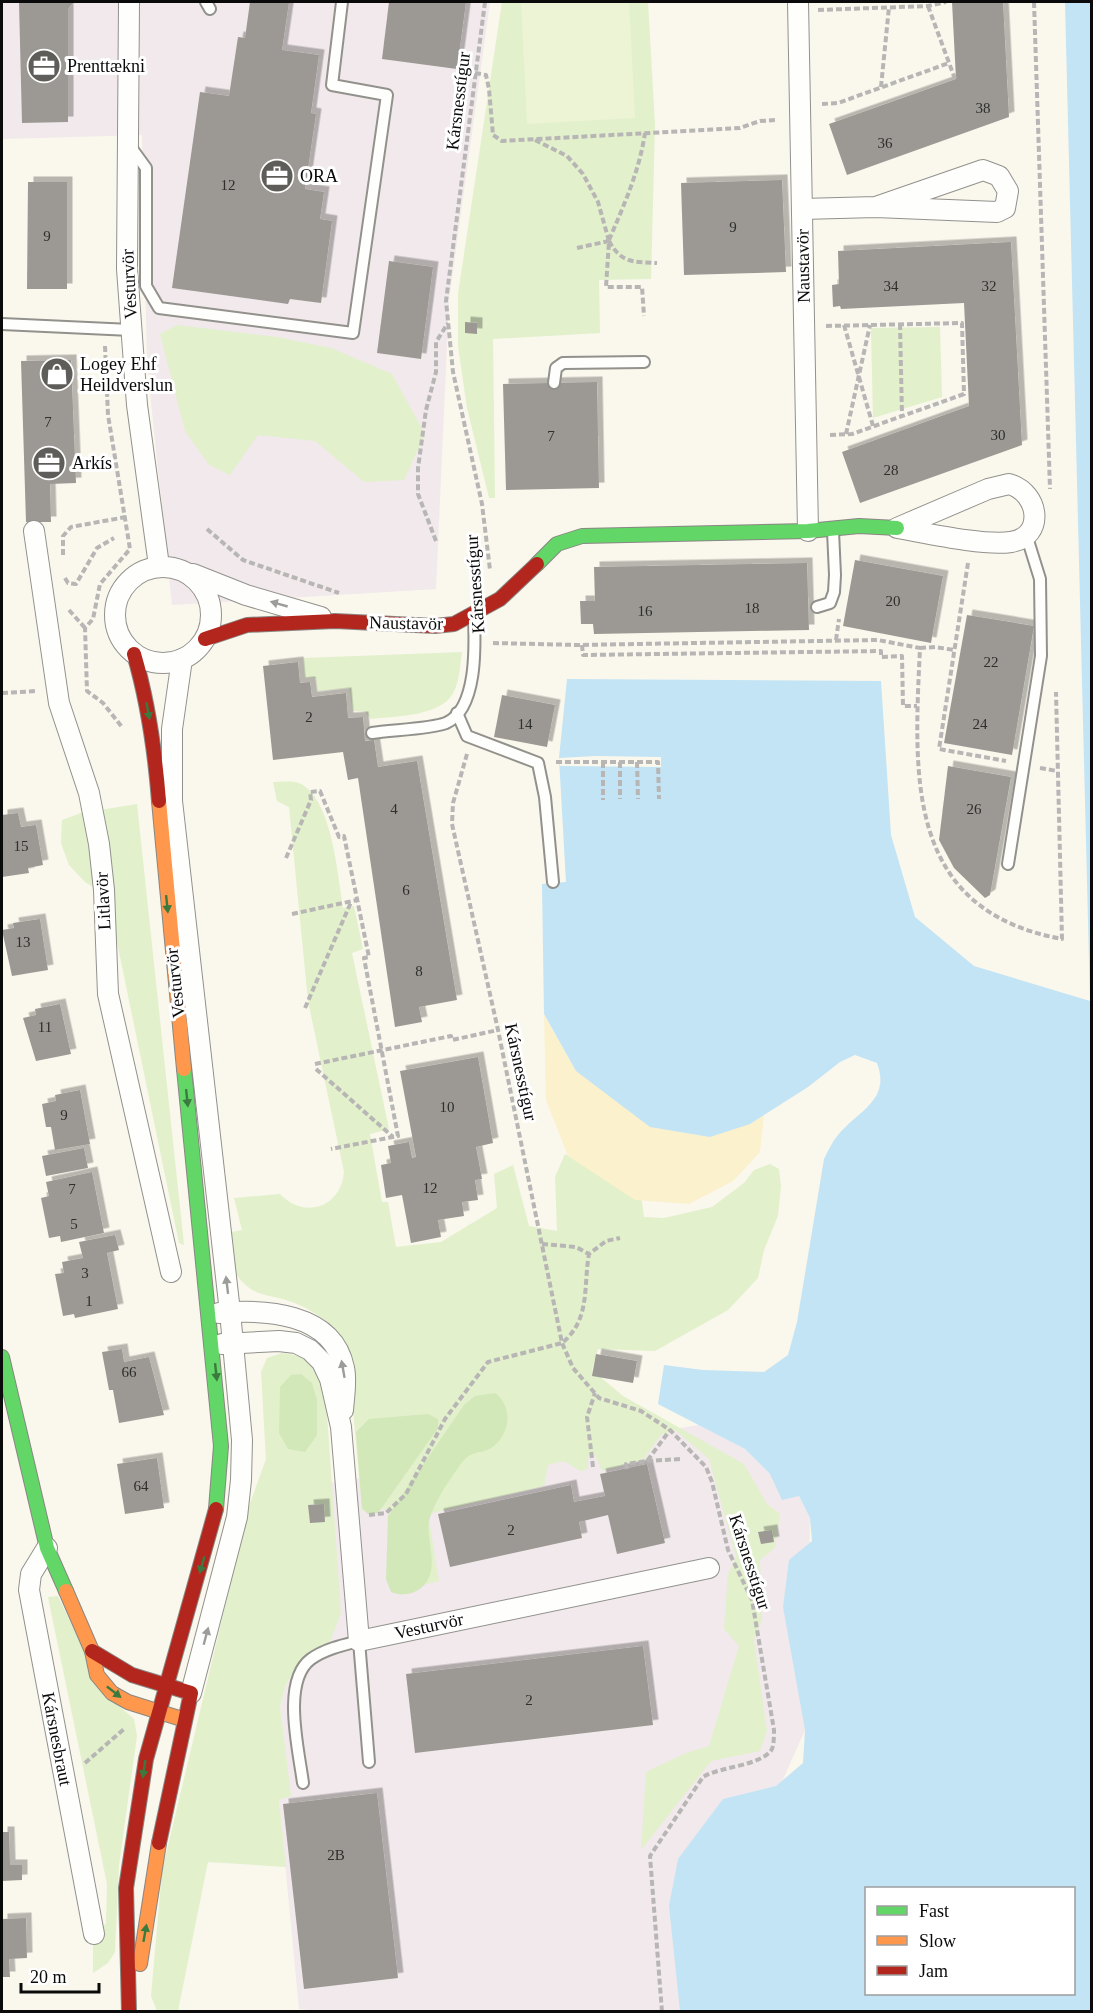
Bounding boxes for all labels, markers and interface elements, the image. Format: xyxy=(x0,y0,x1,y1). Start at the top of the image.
office icon: Prenttækni xyxy=(26,48,62,84)
street label: Kársnesstígur xyxy=(442,51,474,151)
place label: Prenttækni xyxy=(67,56,145,76)
house number: 38 xyxy=(976,100,991,116)
house number: 36 xyxy=(878,135,893,151)
office icon: ORA xyxy=(259,158,295,194)
place label: ORA xyxy=(300,166,338,186)
house number: 12 xyxy=(221,177,236,193)
house number: 9 xyxy=(729,219,737,235)
house number: 9 xyxy=(43,228,51,244)
street label: Naustavör xyxy=(792,229,814,303)
street label: Vesturvör xyxy=(117,249,141,319)
house number: 34 xyxy=(884,278,899,294)
house number: 32 xyxy=(982,278,997,294)
place label: Logey Ehf Heildverslun xyxy=(80,354,173,395)
shop icon: Logey Ehf Heildverslun xyxy=(39,356,75,392)
house number: 7 xyxy=(44,414,52,430)
house number: 30 xyxy=(991,427,1006,443)
house number: 7 xyxy=(547,428,555,444)
office icon: Arkís xyxy=(31,445,67,481)
place label: Arkís xyxy=(72,453,112,473)
house number: 28 xyxy=(884,462,899,478)
street label: Kársnesstígur xyxy=(462,534,488,634)
house number: 20 xyxy=(886,593,901,609)
one-way arrow xyxy=(270,599,288,608)
house number: 18 xyxy=(745,600,760,616)
house number: 16 xyxy=(638,603,653,619)
street label: Naustavör xyxy=(369,612,443,634)
house number: 22 xyxy=(984,654,999,670)
one-way arrow xyxy=(144,701,153,720)
house number: 2 xyxy=(305,709,313,725)
house number: 14 xyxy=(518,716,533,732)
house number: 24 xyxy=(973,716,988,732)
house number: 4 xyxy=(390,801,398,817)
house number: 26 xyxy=(967,801,982,817)
house number: 15 xyxy=(14,838,29,854)
street label: Litlavör xyxy=(91,872,115,930)
house number: 6 xyxy=(402,882,410,898)
one-way arrow xyxy=(162,895,172,914)
house number: 13 xyxy=(16,934,31,950)
street label: Vesturvör xyxy=(161,947,189,1019)
house number: 8 xyxy=(415,963,423,979)
house number: 11 xyxy=(38,1019,52,1035)
street label: Kársnesstígur xyxy=(501,1022,541,1122)
one-way arrow xyxy=(182,1089,192,1108)
house number: 10 xyxy=(440,1099,455,1115)
house number: 9 xyxy=(60,1107,68,1123)
house number: 12 xyxy=(423,1180,438,1196)
house number: 7 xyxy=(68,1181,76,1197)
house number: 5 xyxy=(70,1216,78,1232)
house number: 3 xyxy=(81,1265,89,1281)
one-way arrow xyxy=(222,1275,231,1294)
house number: 1 xyxy=(85,1293,93,1309)
one-way arrow xyxy=(338,1360,347,1379)
one-way arrow xyxy=(211,1362,221,1381)
house number: 66 xyxy=(122,1364,137,1380)
house number: 64 xyxy=(134,1478,149,1494)
street label: Kársnesstígur xyxy=(725,1512,775,1612)
house number: 2 xyxy=(507,1522,515,1538)
one-way arrow xyxy=(197,1556,207,1574)
street label: Vesturvör xyxy=(393,1609,465,1643)
one-way arrow xyxy=(202,1627,211,1645)
one-way arrow xyxy=(107,1686,122,1698)
street label: Kársnesbraut xyxy=(38,1690,76,1788)
house number: 2 xyxy=(525,1692,533,1708)
one-way arrow xyxy=(140,1759,149,1778)
house number: 2B xyxy=(327,1847,345,1863)
legend xyxy=(865,1887,1075,1995)
text: Fast xyxy=(919,1901,949,1921)
one-way arrow xyxy=(141,1924,150,1943)
text: Slow xyxy=(919,1931,956,1951)
scale bar xyxy=(21,1956,99,1994)
text: Jam xyxy=(919,1961,948,1981)
text: 20 m xyxy=(30,1967,67,1987)

